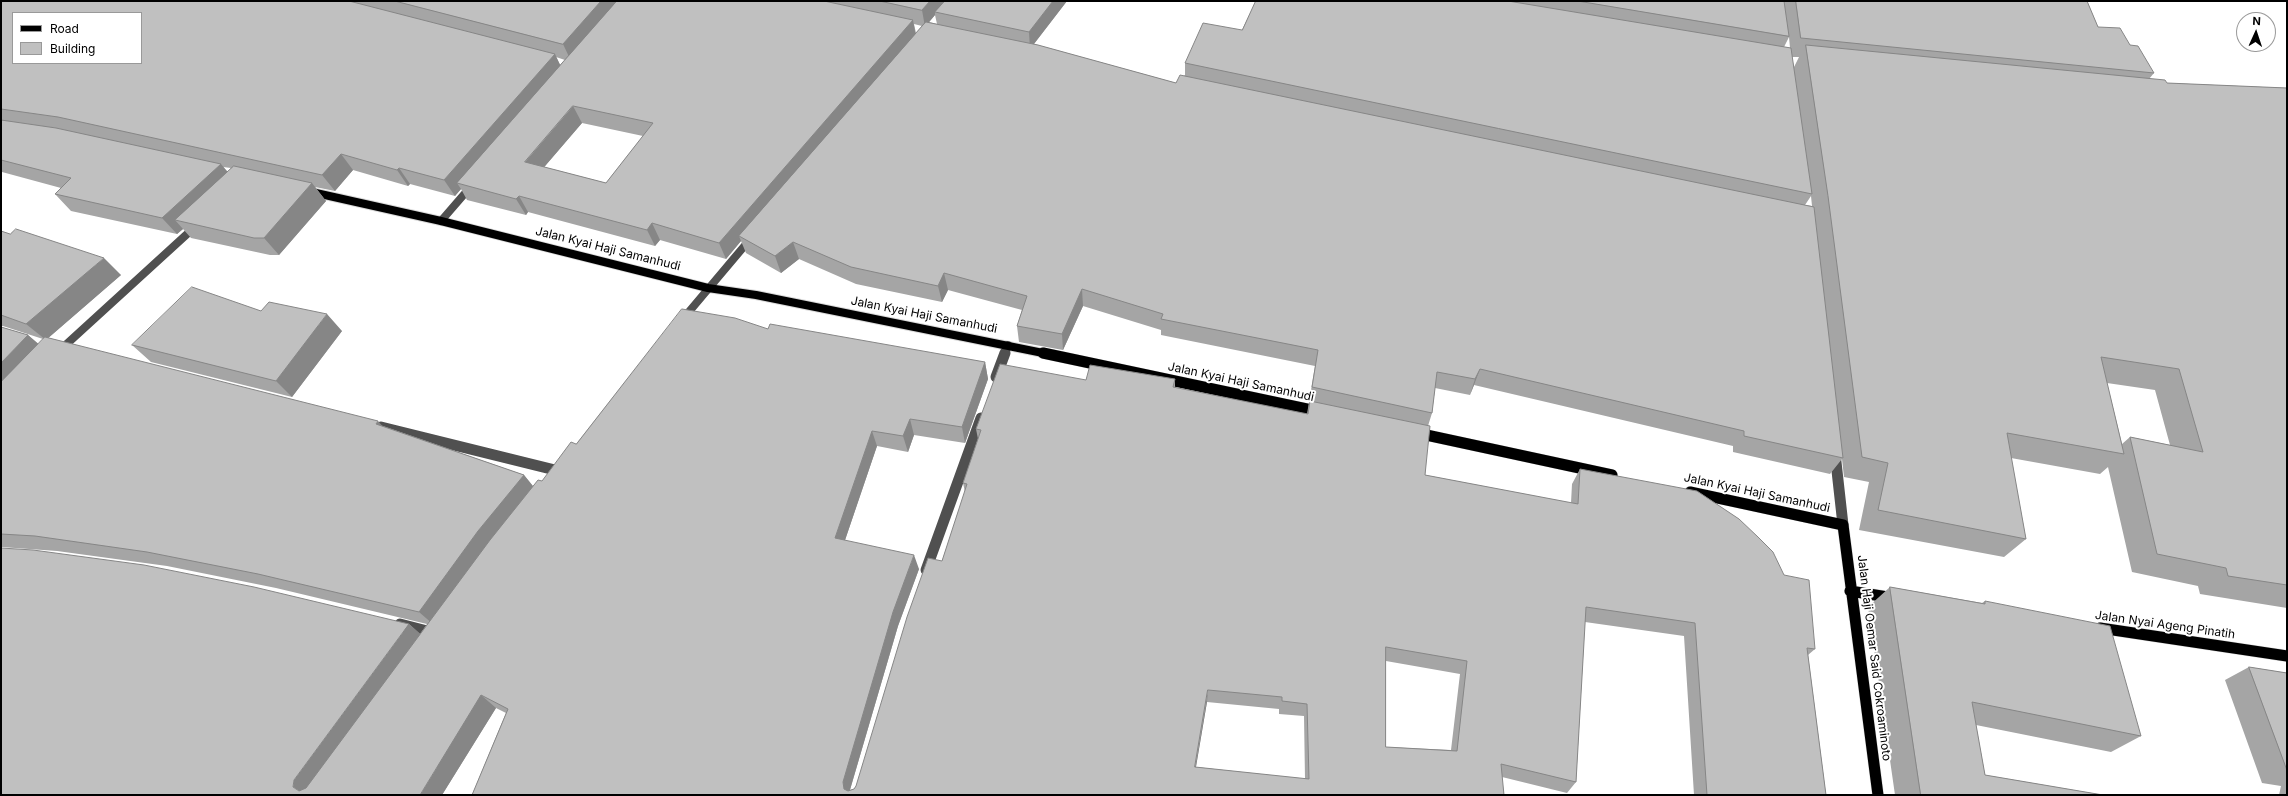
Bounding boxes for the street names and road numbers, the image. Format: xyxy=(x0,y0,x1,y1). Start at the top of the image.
street label: Jalan Kyai Haji Samanhudi xyxy=(534,224,682,274)
street label: Jalan Kyai Haji Samanhudi xyxy=(849,294,999,336)
street label: Jalan Kyai Haji Samanhudi xyxy=(1167,359,1315,405)
street label: Jalan Kyai Haji Samanhudi xyxy=(1683,470,1831,516)
street label: Jalan Haji Oemar Said Cokroaminoto xyxy=(1854,554,1894,762)
street label: Jalan Nyai Ageng Pinatih xyxy=(2094,608,2236,642)

